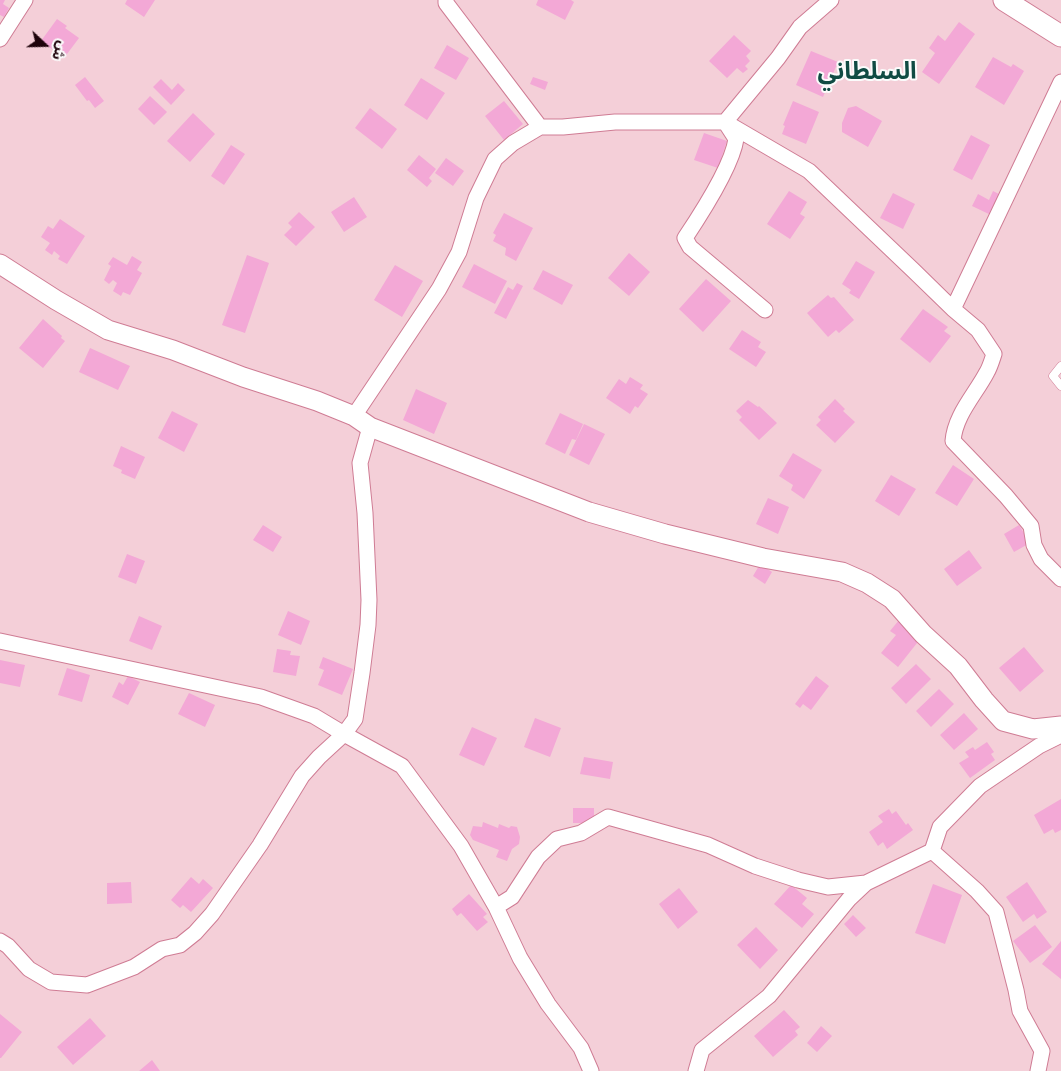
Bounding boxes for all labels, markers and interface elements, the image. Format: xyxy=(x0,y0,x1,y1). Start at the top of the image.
north arrow xyxy=(20,20,70,70)
text: ش xyxy=(48,39,71,63)
district label: السلطاني xyxy=(817,59,917,87)

